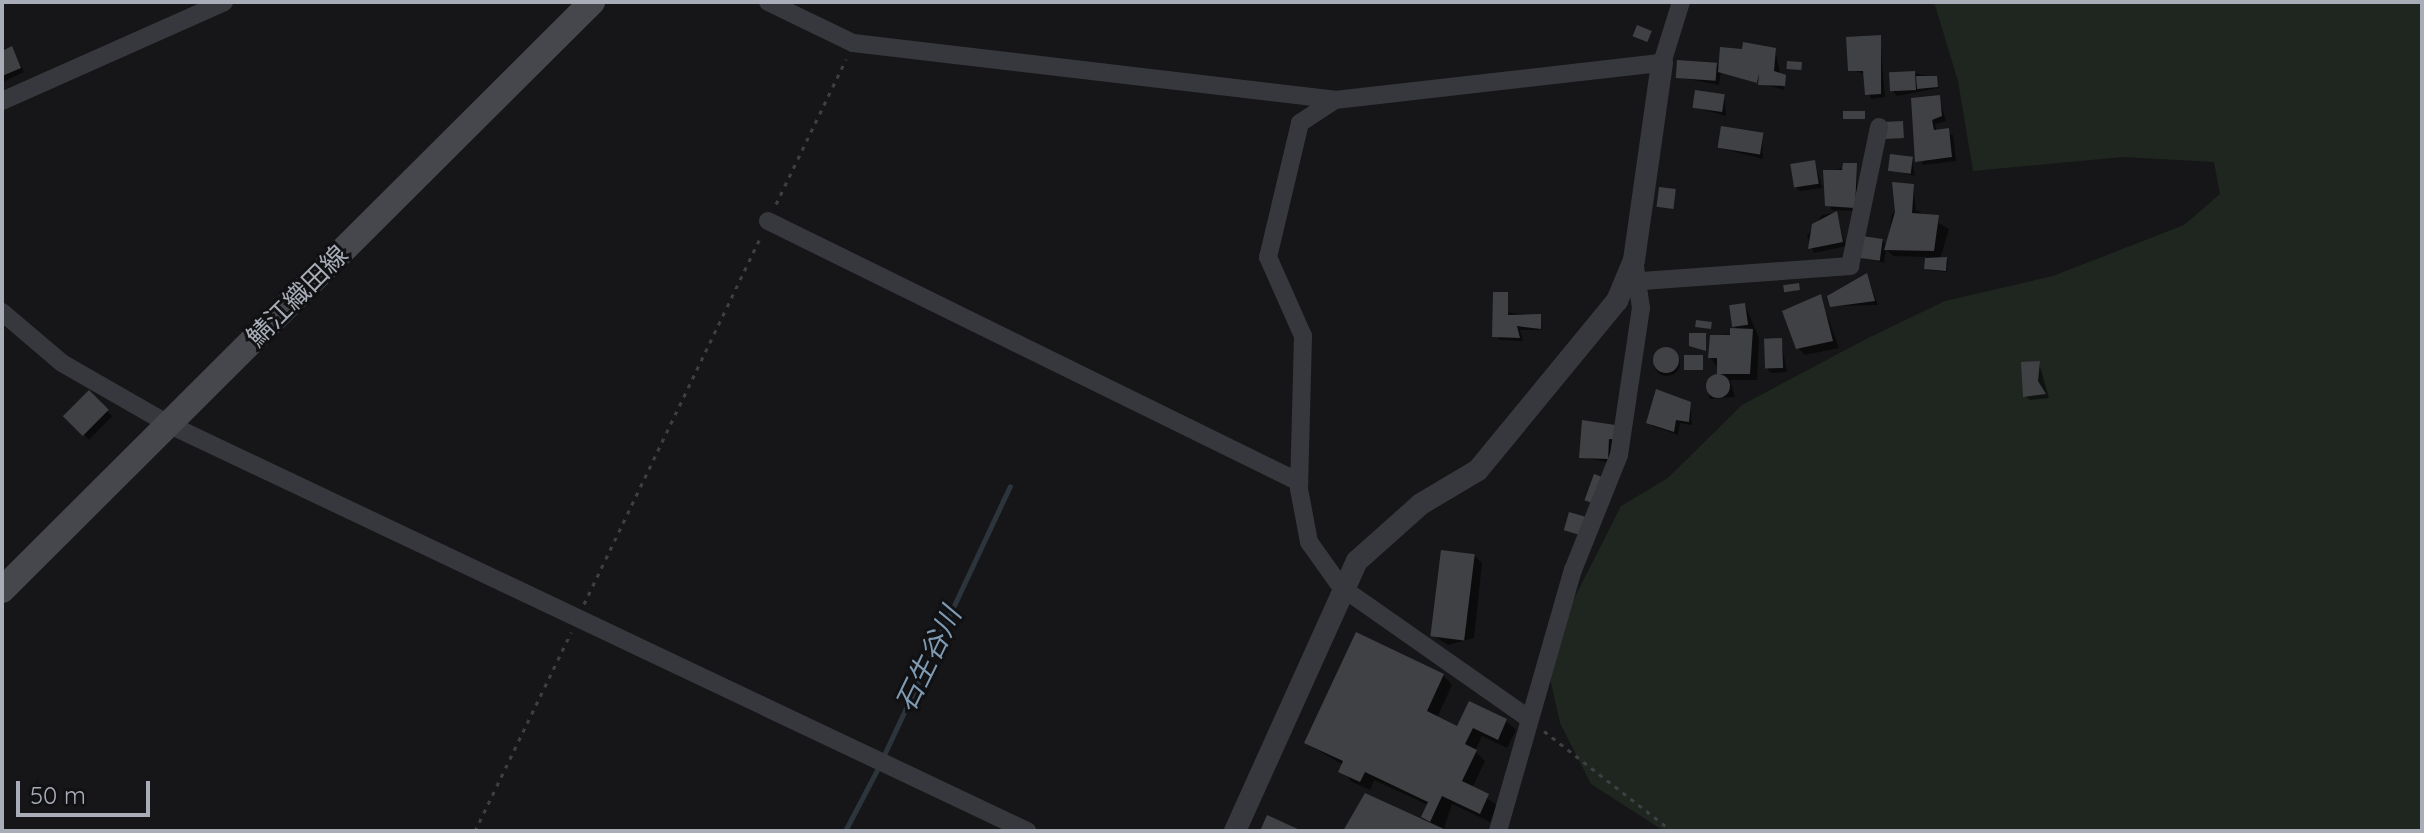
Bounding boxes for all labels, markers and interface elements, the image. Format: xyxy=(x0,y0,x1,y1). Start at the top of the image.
street label: 鯖江織田線 xyxy=(240,239,354,353)
water label: 石生谷川 xyxy=(888,601,968,717)
scale bar xyxy=(20,765,154,815)
text: 50 m xyxy=(30,780,86,810)

